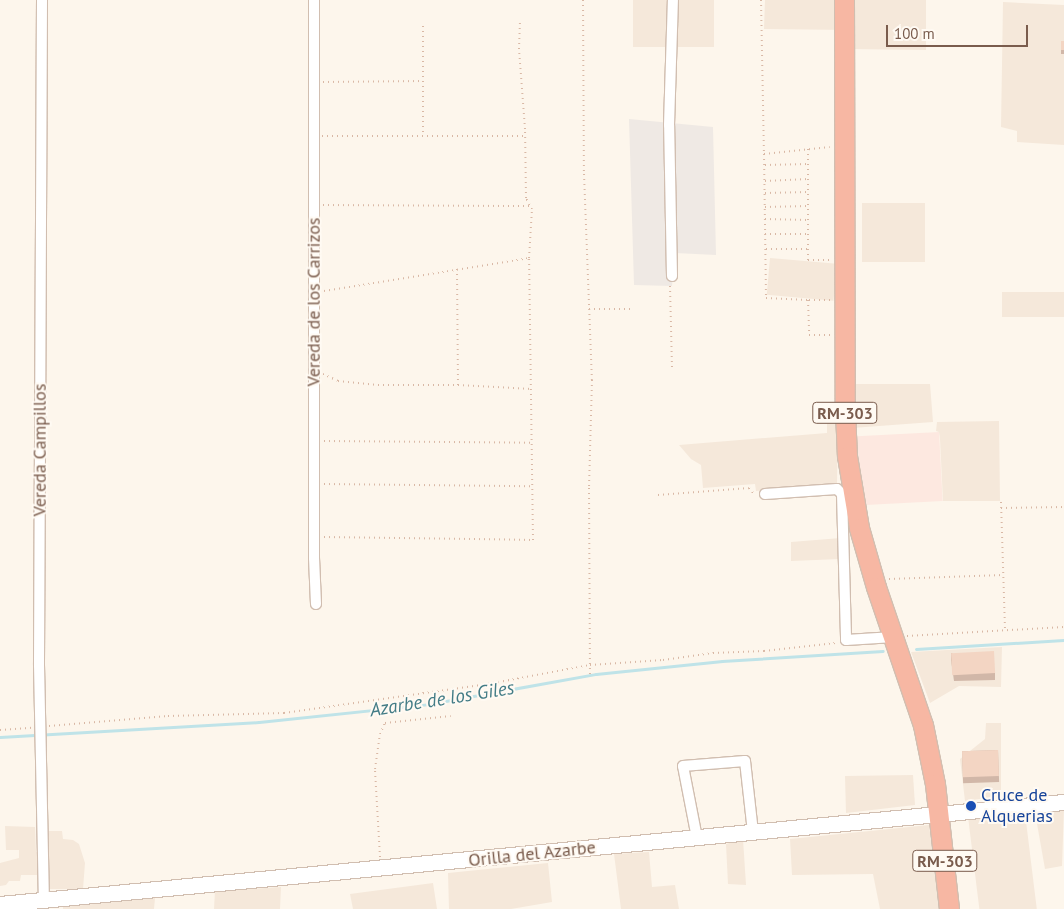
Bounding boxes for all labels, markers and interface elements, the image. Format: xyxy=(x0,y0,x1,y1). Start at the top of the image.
scale bar xyxy=(889,15,1032,47)
text: 100 m xyxy=(894,24,935,43)
street label: Vereda de los Carrizos xyxy=(303,218,325,386)
street label: Vereda Campillos xyxy=(29,384,51,516)
road number: RM-303 xyxy=(811,399,879,426)
water label: Azarbe de los Giles xyxy=(368,676,516,722)
place label: Cruce de Alquerias xyxy=(981,785,1053,828)
marker: Cruce de Alquerias xyxy=(965,800,977,812)
street label: Orilla del Azarbe xyxy=(467,837,597,871)
road number: RM-303 xyxy=(911,848,979,874)

